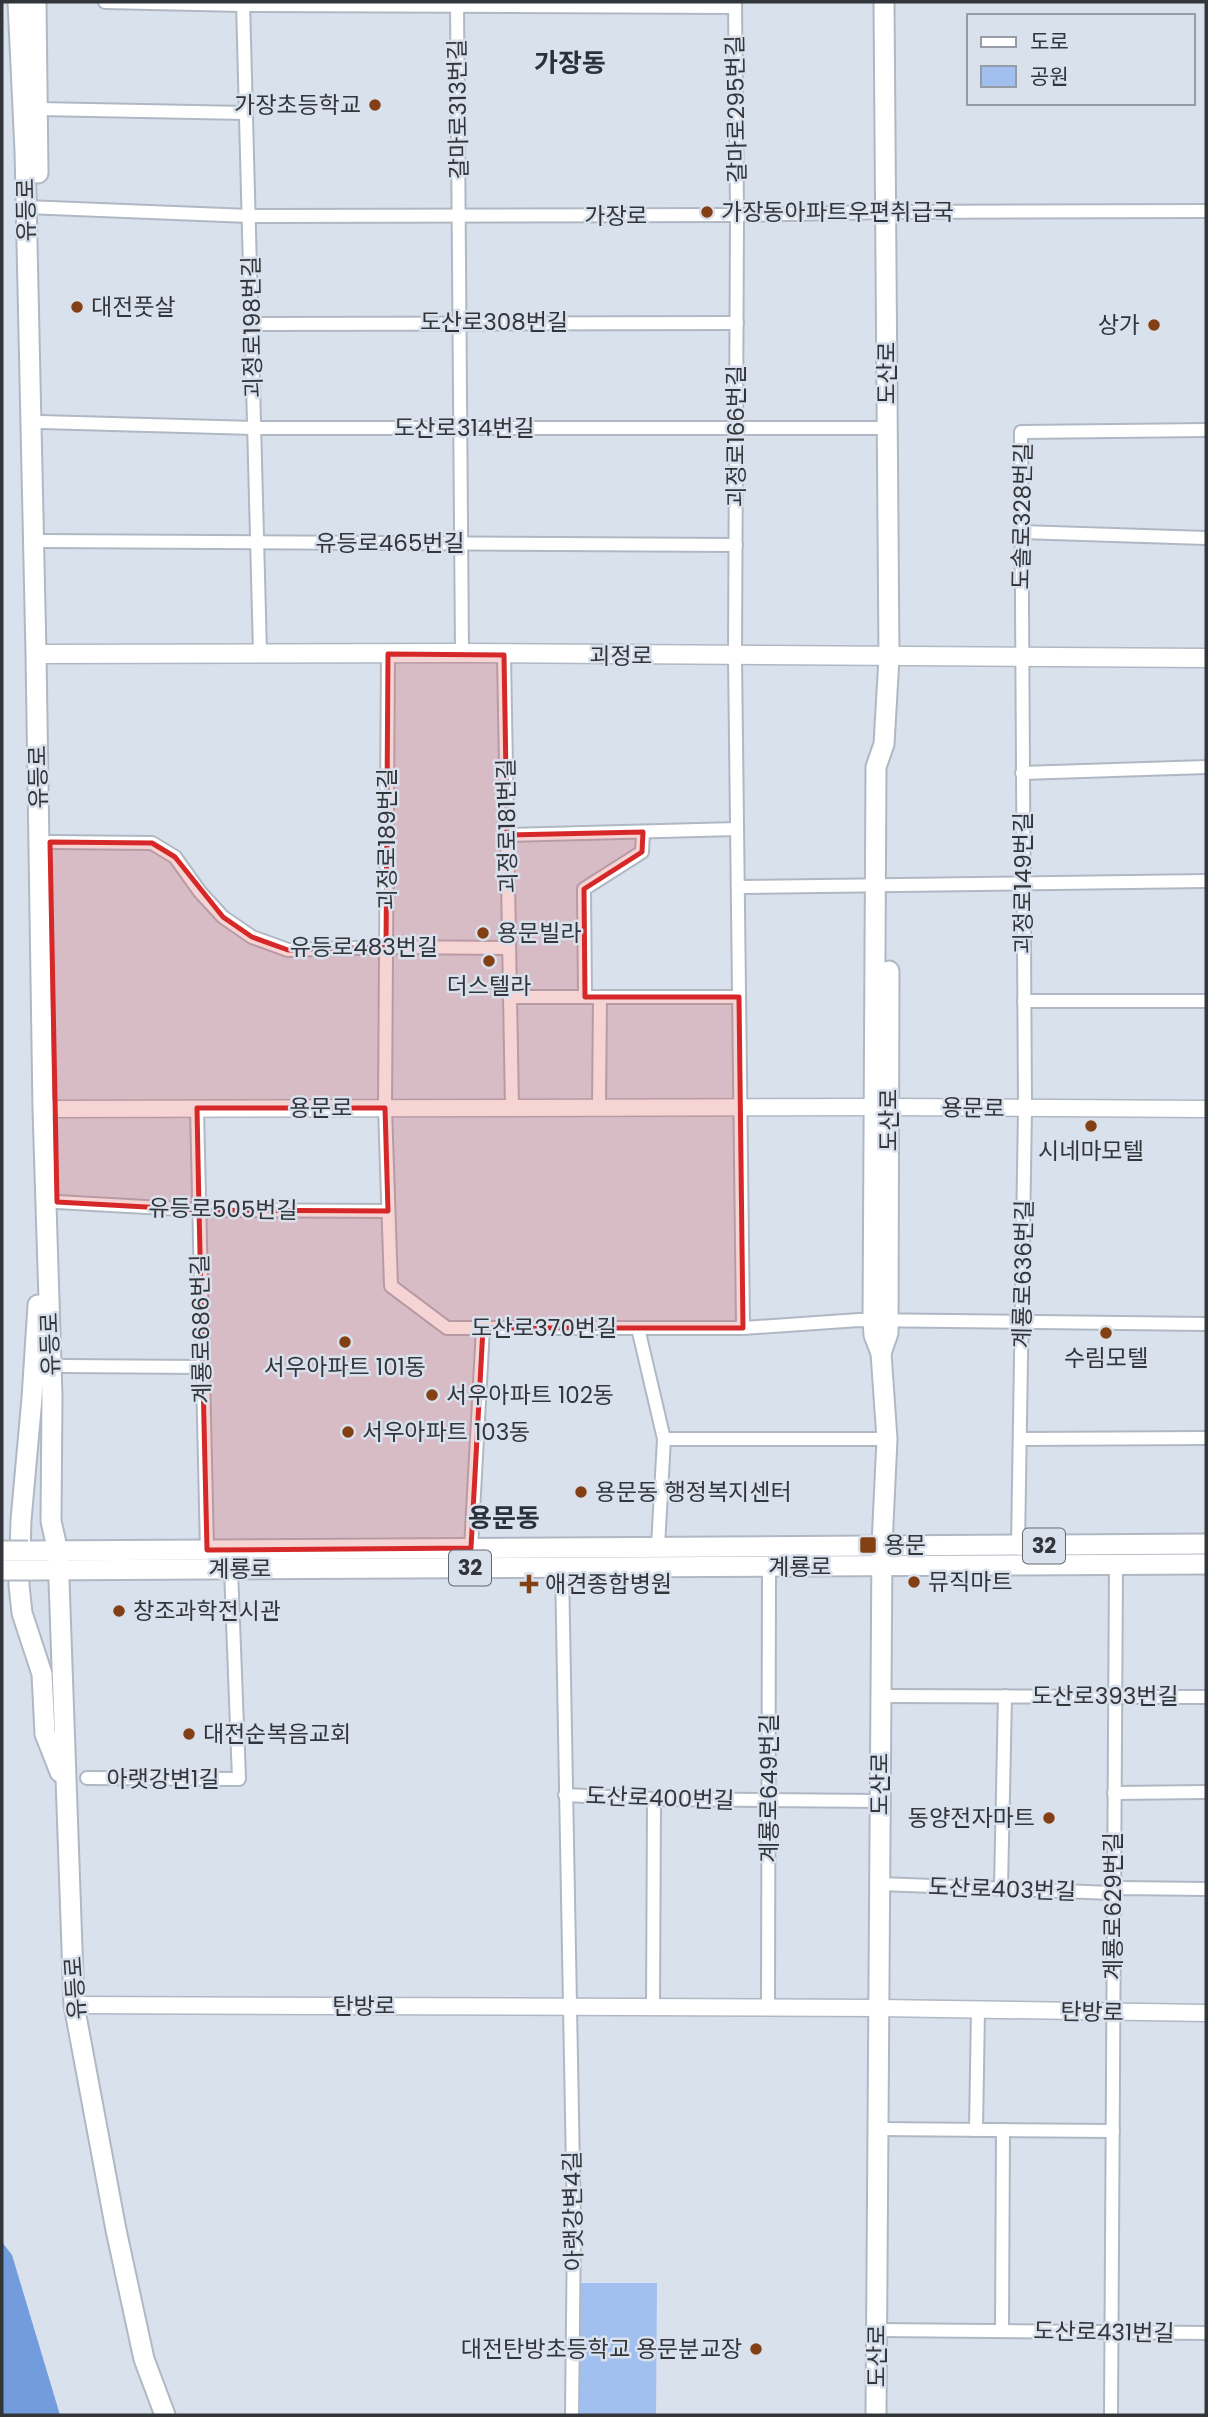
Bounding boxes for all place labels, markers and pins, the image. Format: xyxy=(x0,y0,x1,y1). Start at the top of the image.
place label: 가장초등학교 xyxy=(234,89,361,121)
marker: 가장초등학교 xyxy=(367,97,383,113)
place label: 가장동아파트우편취급국 xyxy=(721,196,954,228)
marker: 가장동아파트우편취급국 xyxy=(699,204,715,220)
place label: 대전풋살 xyxy=(91,291,176,323)
marker: 대전풋살 xyxy=(69,299,85,315)
place label: 상가 xyxy=(1098,309,1140,341)
marker: 상가 xyxy=(1146,317,1162,333)
place label: 용문빌라 xyxy=(497,917,582,949)
marker: 용문빌라 xyxy=(475,925,491,941)
marker: 더스텔라 xyxy=(481,953,497,969)
place label: 더스텔라 xyxy=(447,970,531,1002)
marker: 시네마모텔 xyxy=(1083,1118,1099,1134)
place label: 시네마모텔 xyxy=(1038,1135,1144,1167)
marker: 수림모텔 xyxy=(1098,1325,1114,1341)
marker: 서우아파트 101동 xyxy=(337,1334,353,1350)
place label: 수림모텔 xyxy=(1064,1342,1148,1374)
place label: 서우아파트 101동 xyxy=(264,1351,426,1383)
place label: 서우아파트 102동 xyxy=(446,1379,614,1411)
marker: 서우아파트 102동 xyxy=(424,1387,440,1403)
place label: 서우아파트 103동 xyxy=(362,1416,530,1448)
marker: 서우아파트 103동 xyxy=(340,1424,356,1440)
place label: 용문동 행정복지센터 xyxy=(595,1476,792,1508)
marker: 용문동 행정복지센터 xyxy=(573,1484,589,1500)
place label: 용문 xyxy=(884,1529,926,1561)
marker: 용문 xyxy=(858,1535,878,1555)
place label: 뮤직마트 xyxy=(928,1566,1013,1598)
place label: 애견종합병원 xyxy=(545,1568,672,1600)
marker: 애견종합병원 xyxy=(519,1574,539,1594)
marker: 뮤직마트 xyxy=(906,1574,922,1590)
place label: 창조과학전시관 xyxy=(133,1595,281,1627)
marker: 창조과학전시관 xyxy=(111,1603,127,1619)
place label: 대전순복음교회 xyxy=(203,1718,351,1750)
marker: 대전순복음교회 xyxy=(181,1726,197,1742)
place label: 동양전자마트 xyxy=(908,1802,1035,1834)
marker: 동양전자마트 xyxy=(1041,1810,1057,1826)
place label: 대전탄방초등학교 용문분교장 xyxy=(461,2333,742,2365)
marker: 대전탄방초등학교 용문분교장 xyxy=(748,2341,764,2357)

